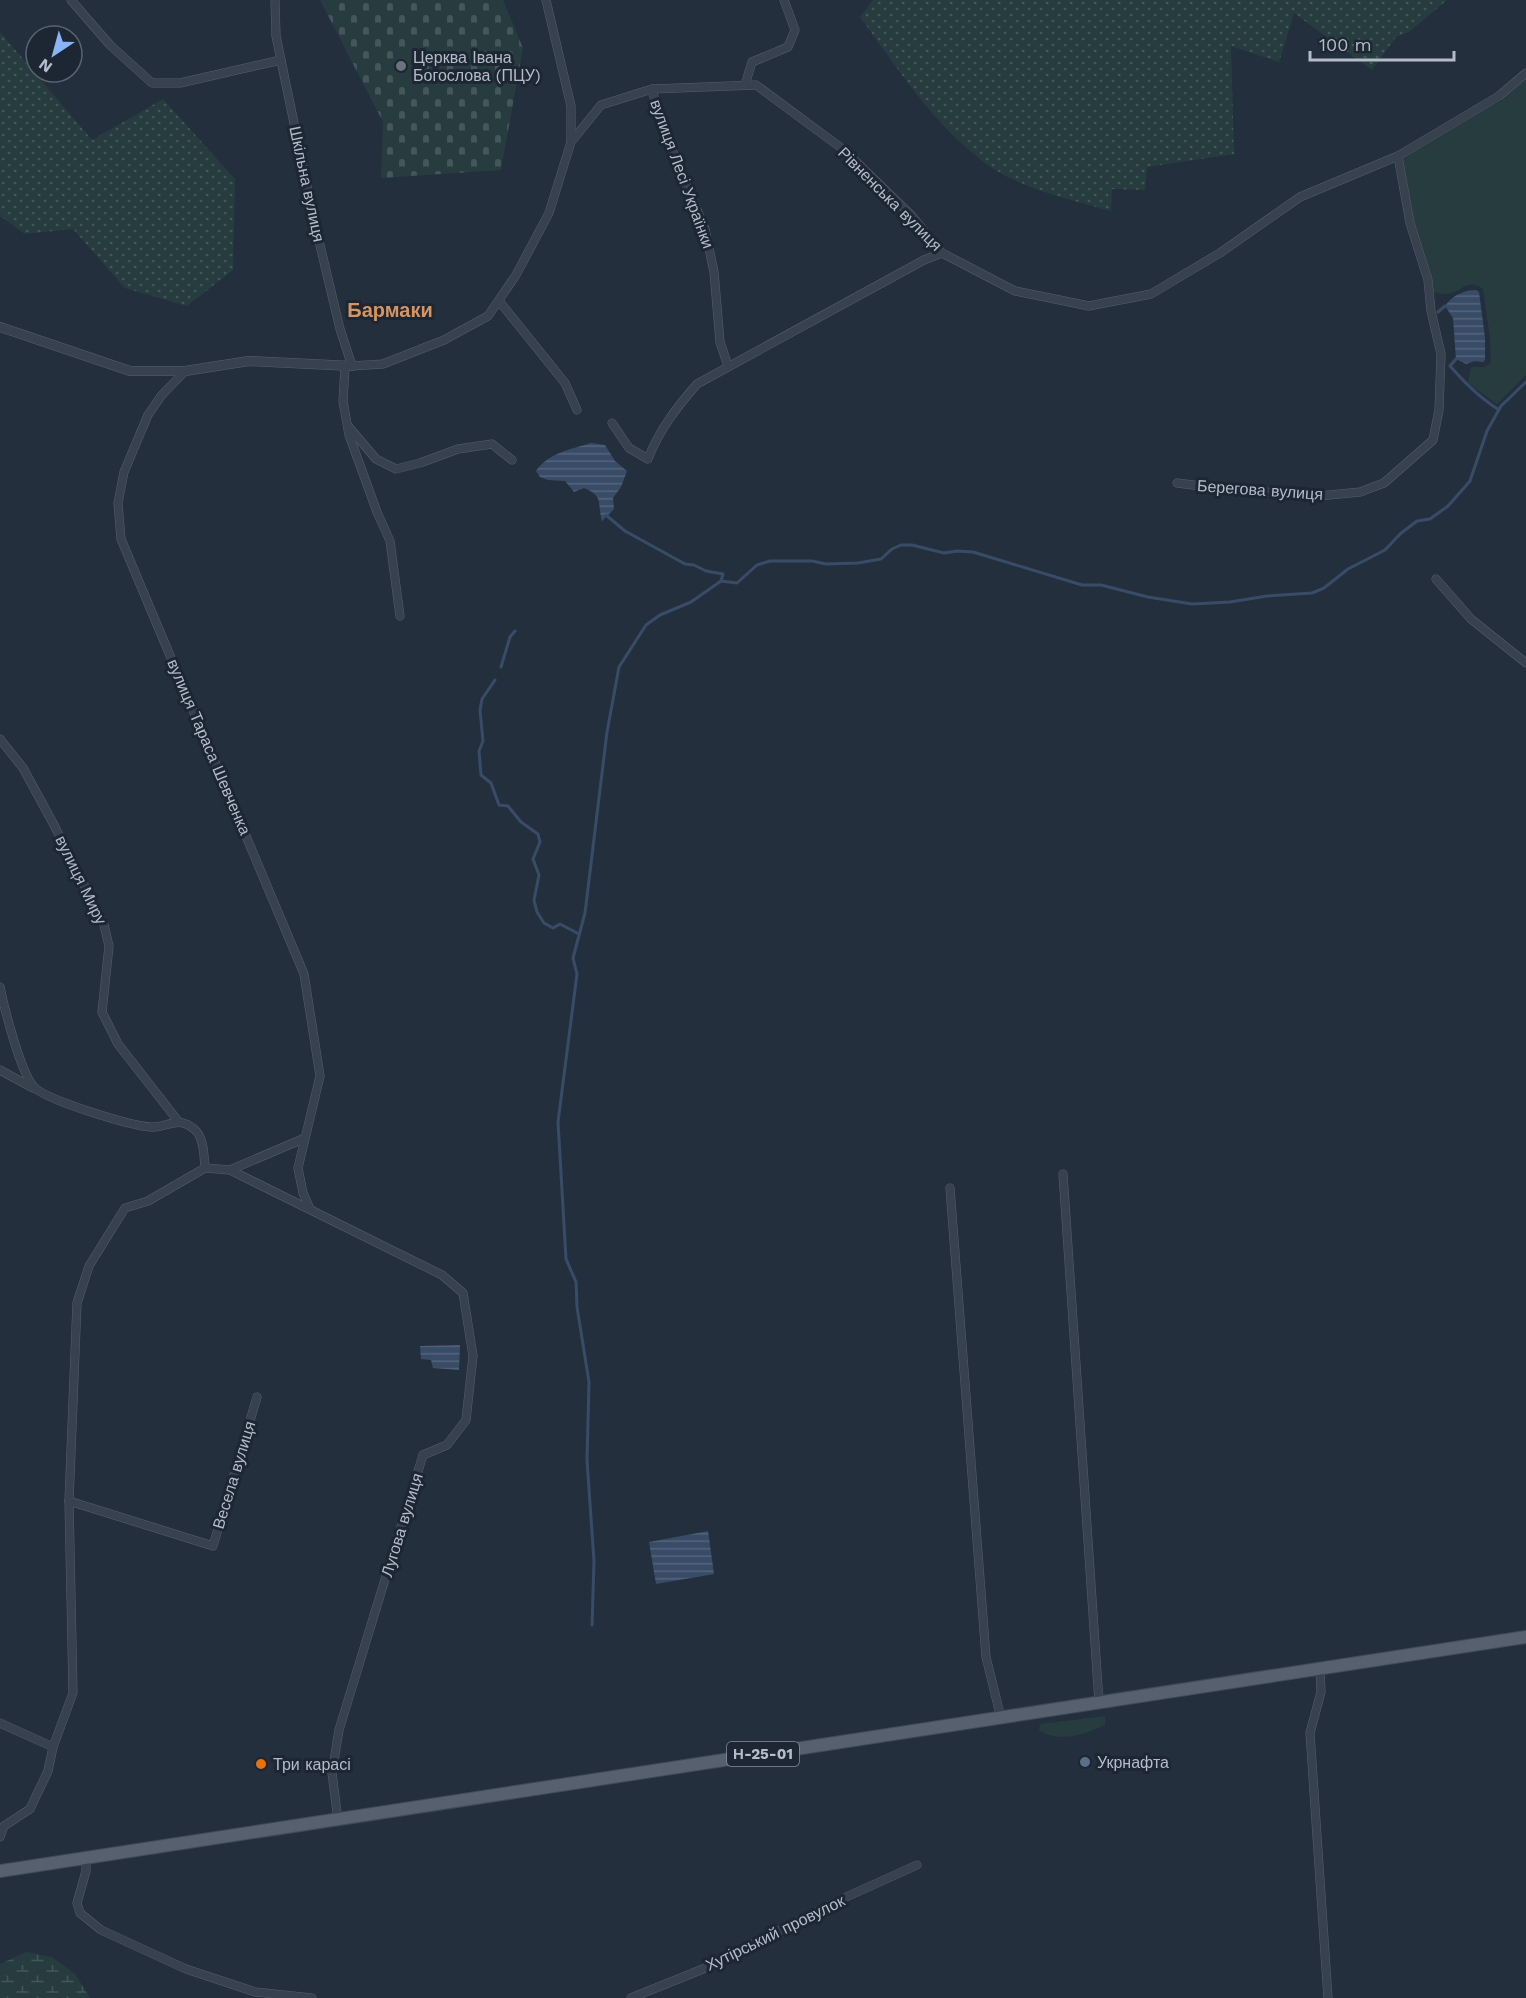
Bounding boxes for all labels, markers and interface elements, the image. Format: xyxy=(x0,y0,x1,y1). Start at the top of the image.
north arrow xyxy=(24,24,84,84)
scale bar xyxy=(1310,24,1454,62)
text: 100 m xyxy=(1319,34,1372,55)
place label: Церква Івана Богослова (ПЦУ) xyxy=(413,48,541,85)
text: N xyxy=(35,55,56,77)
marker: Церква Івана Богослова (ПЦУ) xyxy=(394,59,408,73)
street label: вулиця Лесі Українки xyxy=(646,97,718,251)
street label: Шкільна вулиця xyxy=(285,124,329,244)
street label: Рівненська вулиця xyxy=(834,143,946,255)
district label: Бармаки xyxy=(347,298,433,322)
street label: Берегова вулиця xyxy=(1196,476,1324,504)
street label: вулиця Тараса Шевченка xyxy=(163,656,255,838)
street label: вулиця Миру xyxy=(51,833,111,927)
street label: Весела вулиця xyxy=(209,1419,259,1531)
street label: Лугова вулиця xyxy=(377,1471,427,1579)
road number: Н-25-01 xyxy=(727,1742,799,1766)
place label: Укрнафта xyxy=(1097,1753,1169,1772)
place label: Три карасі xyxy=(273,1755,351,1774)
marker: Укрнафта xyxy=(1078,1755,1092,1769)
marker: Три карасі xyxy=(254,1757,268,1771)
street label: Хутірський провулок xyxy=(702,1891,849,1975)

